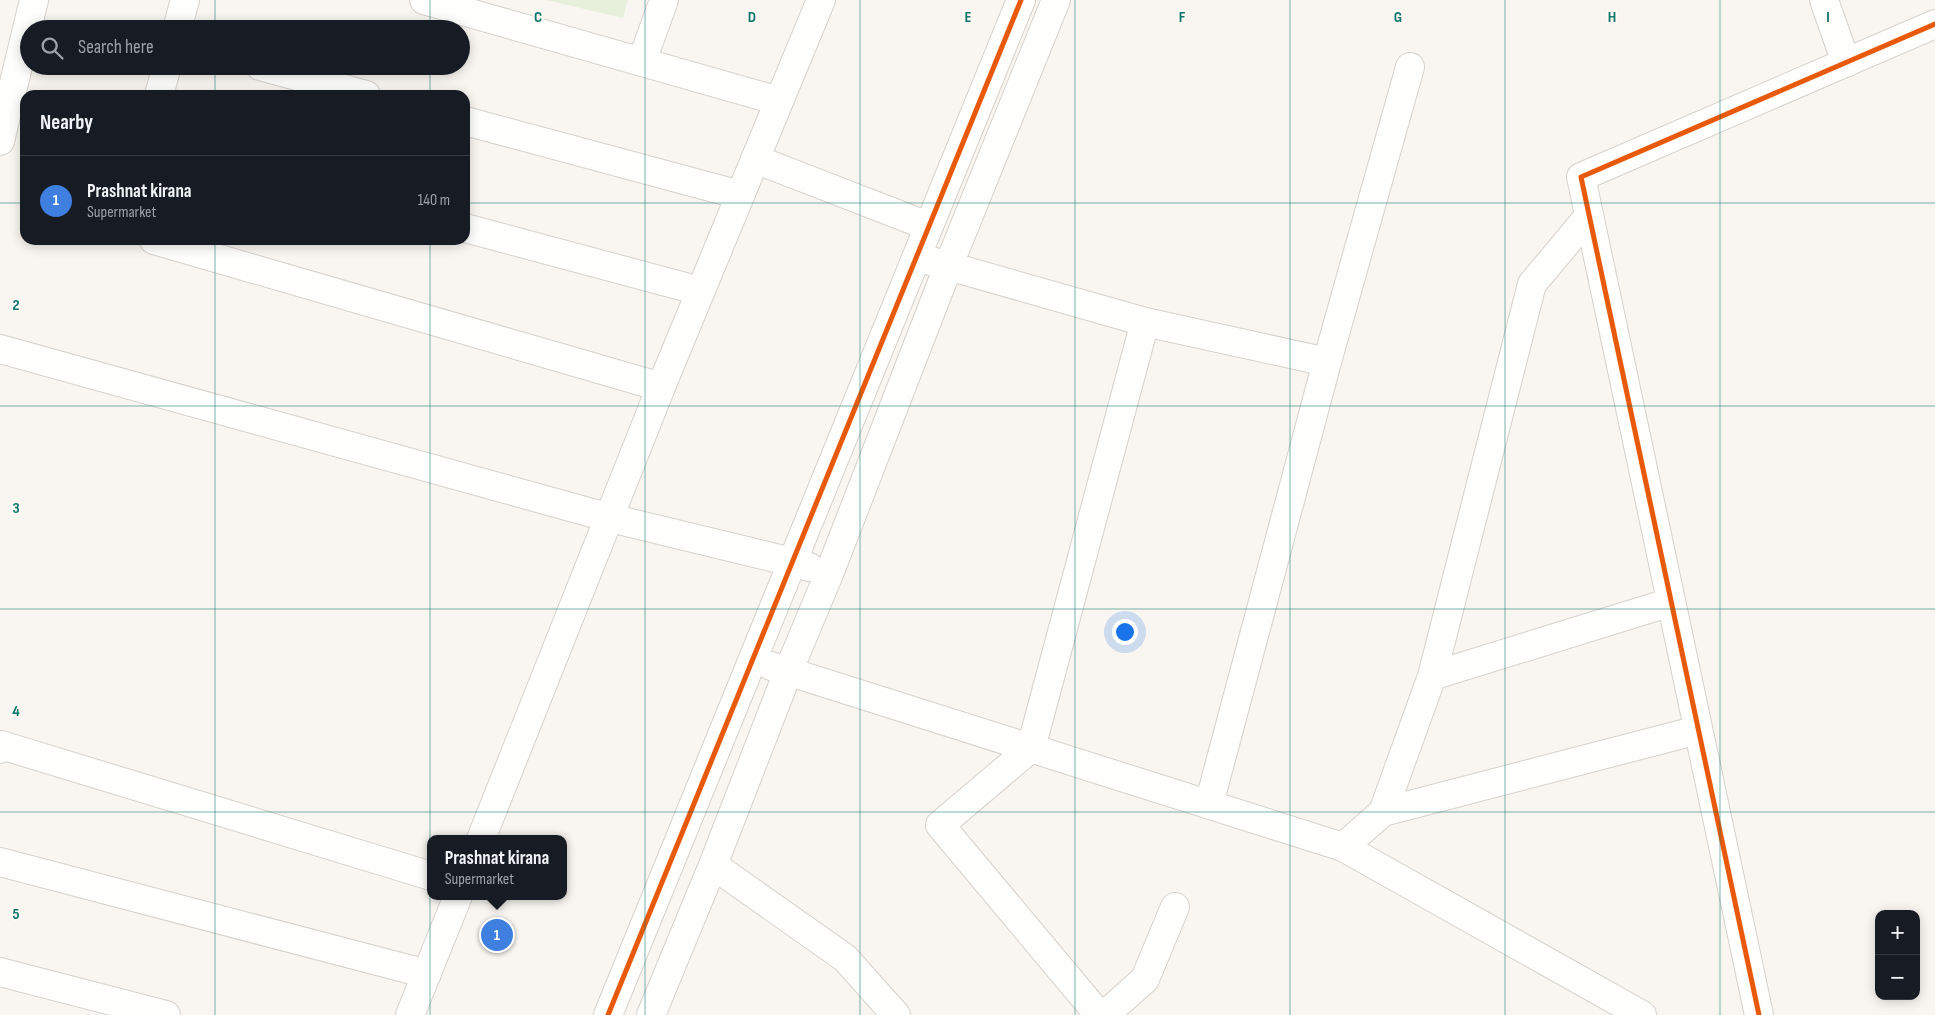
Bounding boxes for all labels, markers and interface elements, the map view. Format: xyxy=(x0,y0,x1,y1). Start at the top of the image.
text: C xyxy=(534,8,542,27)
text: D xyxy=(748,8,756,27)
text: E xyxy=(965,8,972,27)
text: F xyxy=(1179,8,1186,27)
text: G xyxy=(1394,8,1402,27)
text: H xyxy=(1608,8,1616,27)
text: I xyxy=(1826,8,1830,27)
search box xyxy=(20,20,470,75)
icon: search xyxy=(38,34,66,62)
text: Search here xyxy=(78,36,154,59)
text: Nearby xyxy=(40,110,93,135)
text: Prashnat kirana xyxy=(87,180,192,203)
text: 1 xyxy=(53,191,59,210)
text: 140 m xyxy=(418,191,450,210)
text: Supermarket xyxy=(87,203,156,222)
text: 2 xyxy=(12,296,20,315)
text: 3 xyxy=(12,499,20,518)
your location xyxy=(1112,619,1138,645)
text: 4 xyxy=(12,702,20,721)
popup xyxy=(427,835,567,900)
text: Prashnat kirana xyxy=(445,847,549,870)
text: Supermarket xyxy=(445,870,514,889)
text: 5 xyxy=(12,905,20,924)
map controls xyxy=(1875,910,1920,1000)
button: + xyxy=(1875,910,1920,955)
pin: 1 xyxy=(481,916,513,954)
button: − xyxy=(1875,955,1920,1000)

